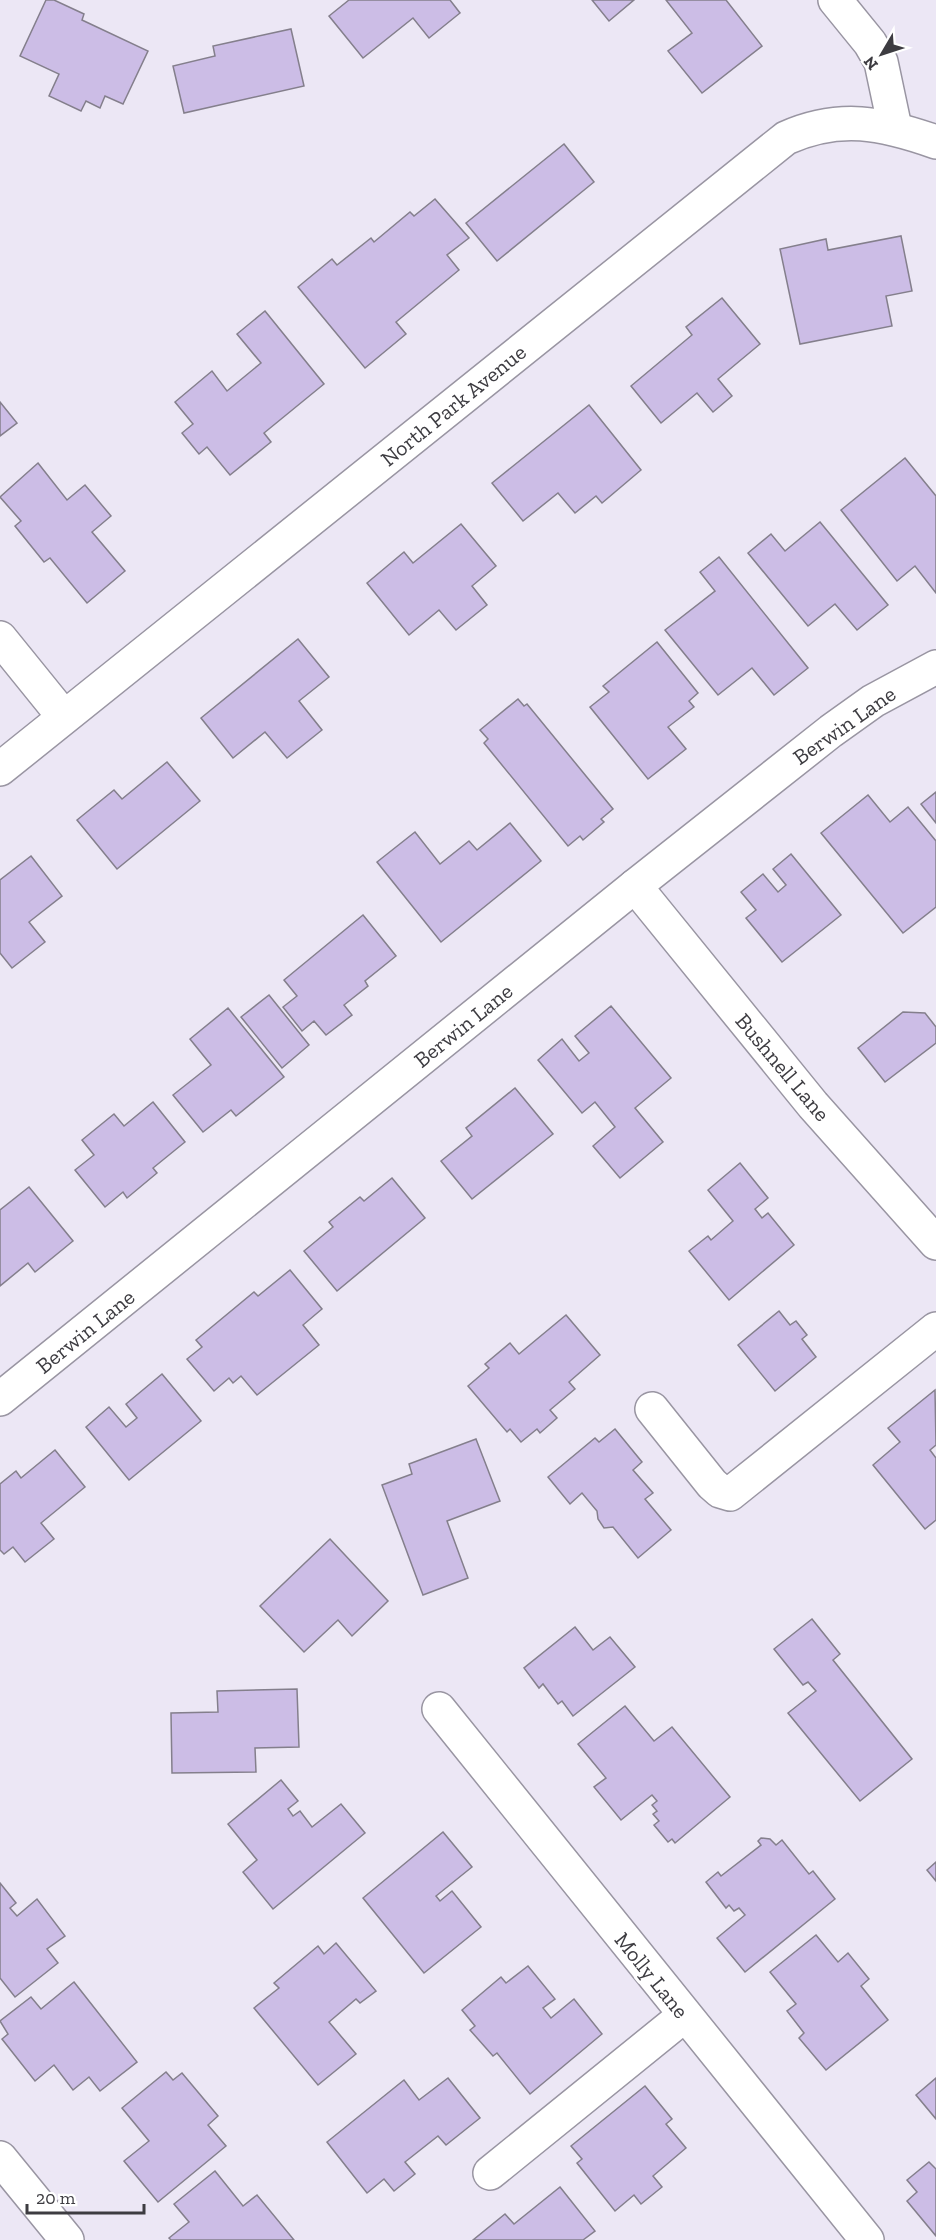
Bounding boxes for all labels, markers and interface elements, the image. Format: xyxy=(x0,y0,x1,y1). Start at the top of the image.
north arrow xyxy=(852,24,912,84)
text: N xyxy=(860,52,882,74)
street label: North Park Avenue xyxy=(375,338,531,472)
street label: Berwin Lane xyxy=(788,680,901,771)
street label: Berwin Lane xyxy=(409,977,518,1073)
street label: Bushnell Lane xyxy=(730,1008,836,1127)
street label: Berwin Lane xyxy=(31,1283,140,1379)
street label: Molly Lane xyxy=(609,1927,694,2024)
scale bar xyxy=(27,2177,144,2215)
text: 20 m xyxy=(36,2187,76,2209)

